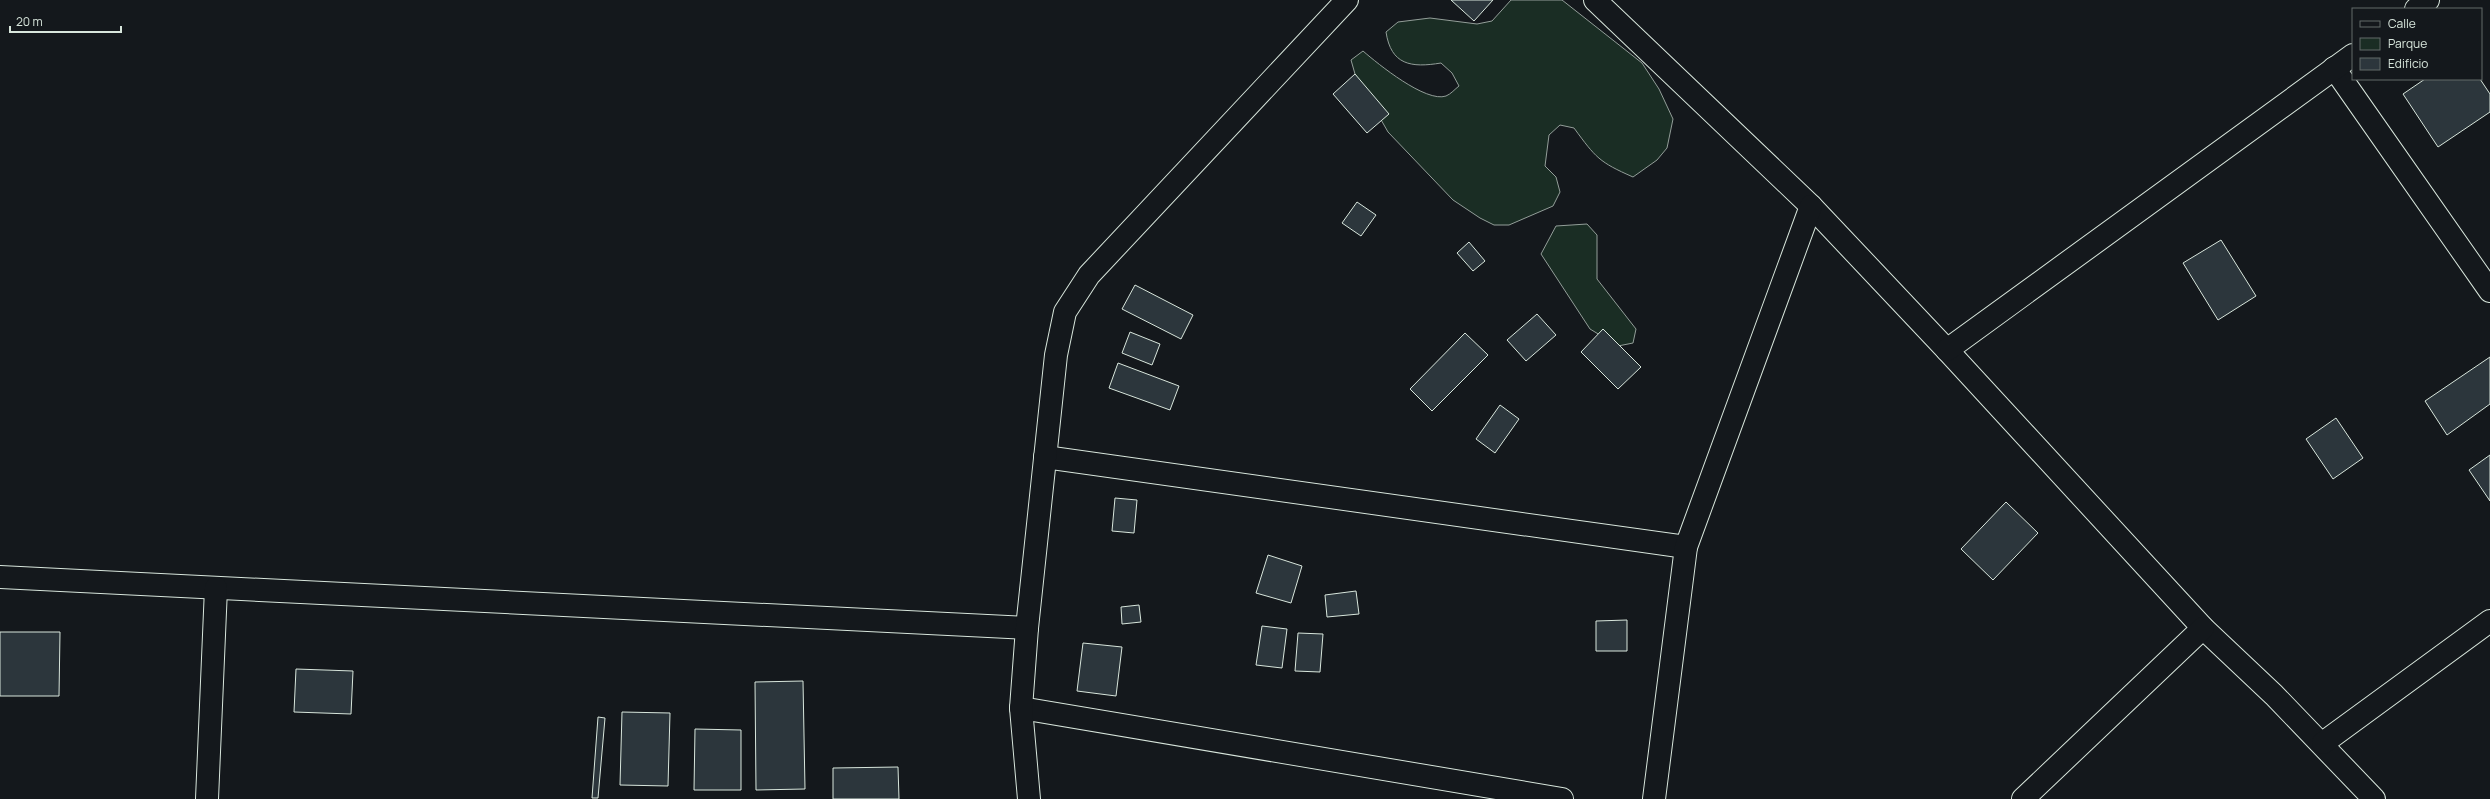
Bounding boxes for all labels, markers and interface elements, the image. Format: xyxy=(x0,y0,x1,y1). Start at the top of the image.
scale bar xyxy=(10,8,121,34)
legend xyxy=(2352,8,2482,80)
text: 20 m xyxy=(16,13,43,30)
text: Calle xyxy=(2388,15,2416,32)
text: Parque xyxy=(2388,35,2427,52)
text: Edificio xyxy=(2388,55,2428,72)

